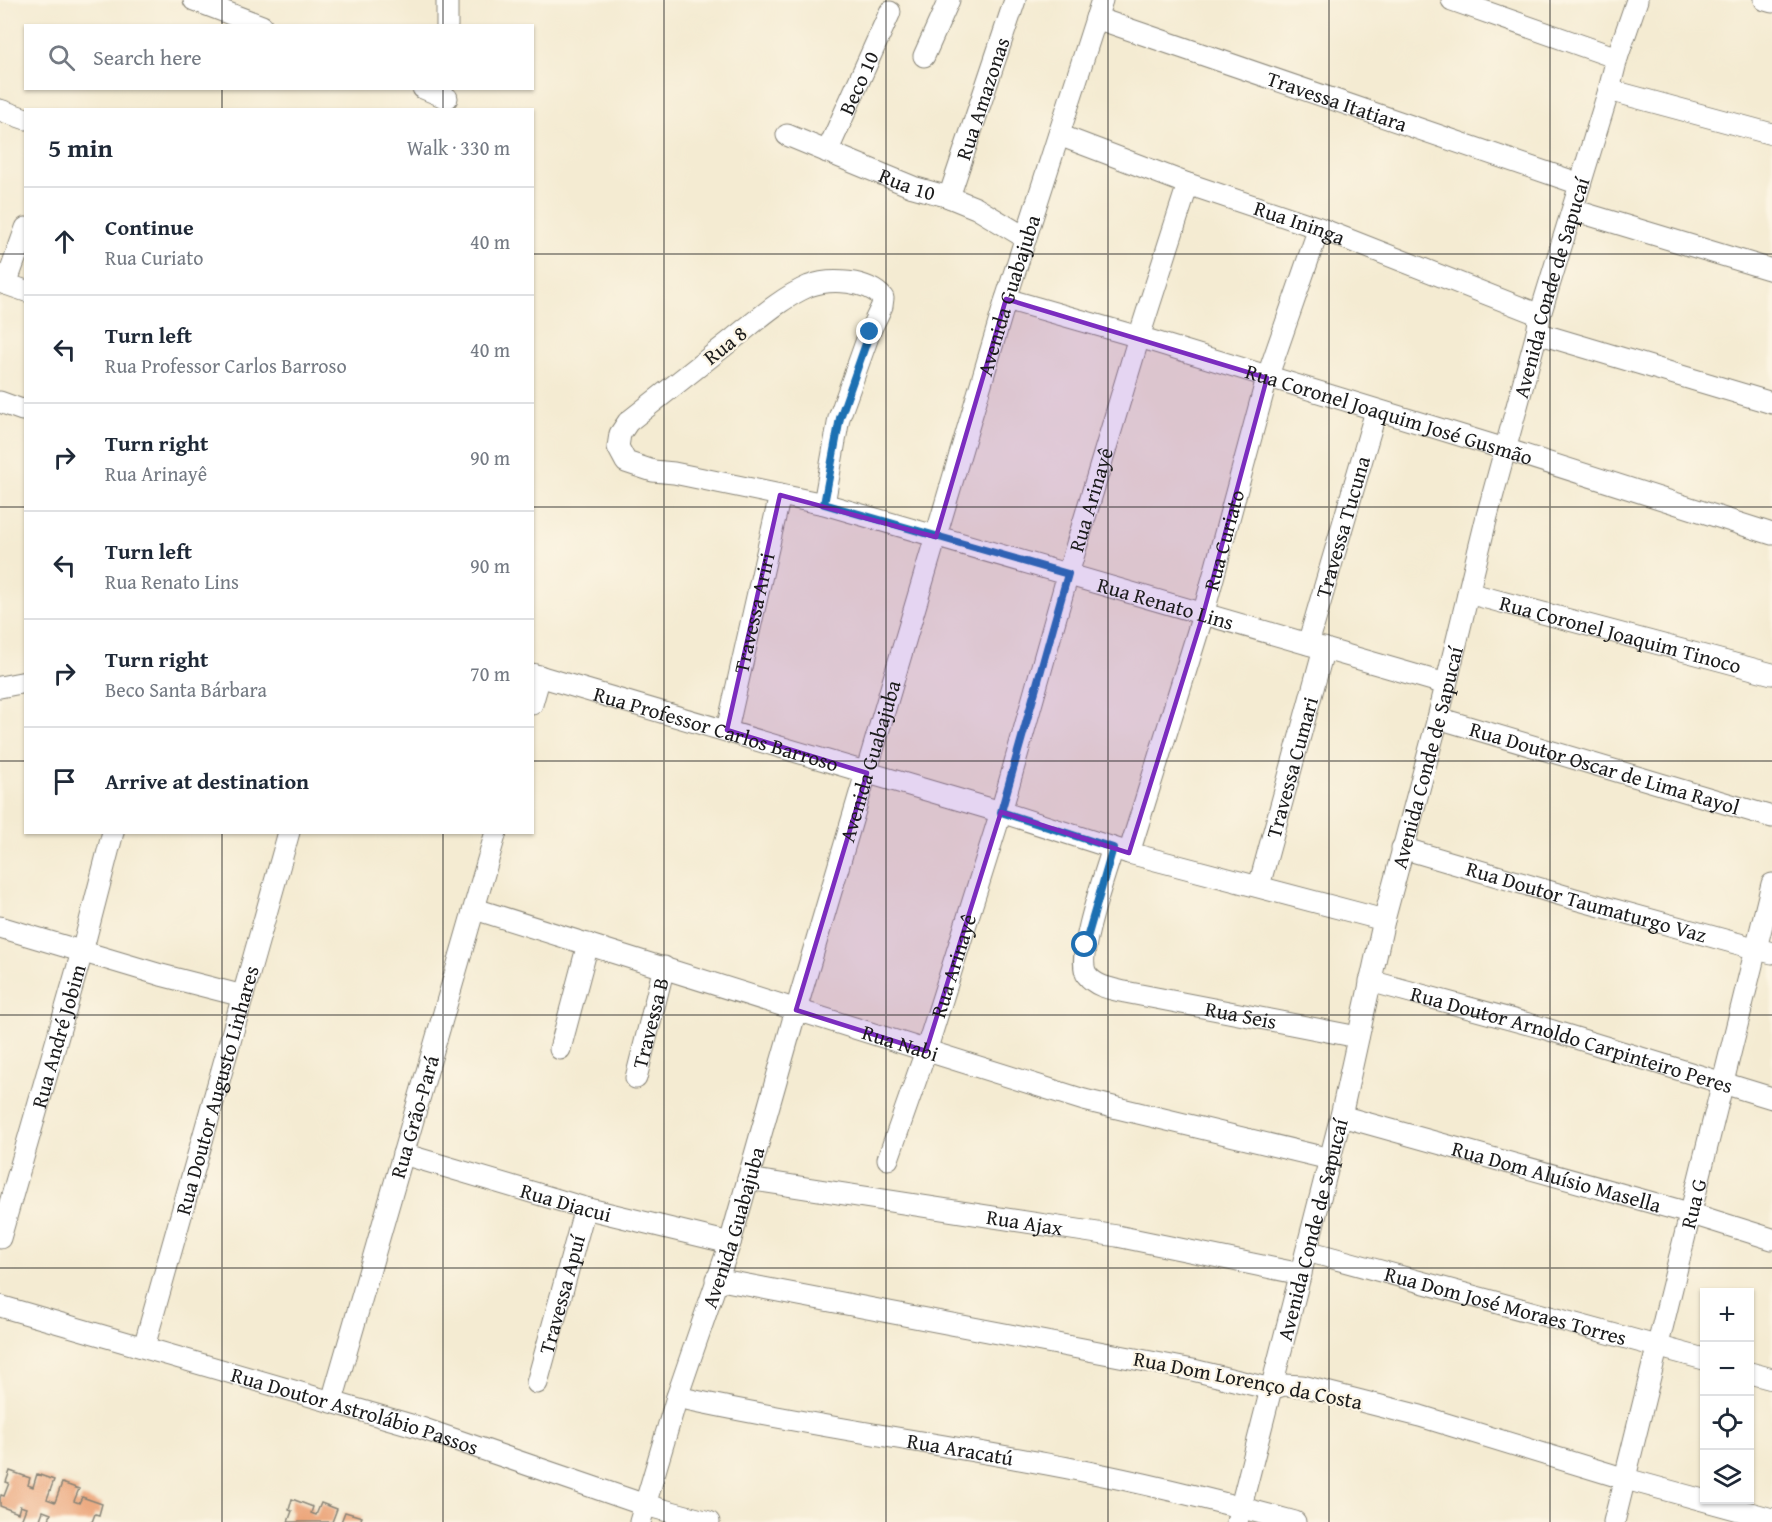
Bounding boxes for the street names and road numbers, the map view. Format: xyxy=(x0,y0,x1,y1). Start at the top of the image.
street label: Rua Amazonas xyxy=(947,33,1017,164)
street label: Beco 10 xyxy=(830,46,886,119)
street label: Travessa Itatiara xyxy=(1263,62,1412,139)
street label: Rua 10 xyxy=(874,159,939,208)
street label: Avenida Conde de Sapucaí xyxy=(1504,172,1597,401)
street label: Rua Ininga xyxy=(1250,192,1350,252)
street label: Avenida Guabajuba xyxy=(969,210,1048,380)
street label: Rua 8 xyxy=(696,318,754,372)
street label: Rua Coronel Joaquim José Gusmão xyxy=(1242,355,1537,472)
street label: Rua Arinayê xyxy=(1060,443,1121,555)
street label: Travessa Tucuna xyxy=(1307,452,1378,602)
street label: Rua Curiato xyxy=(1195,486,1252,594)
street label: Travessa Ariri xyxy=(725,550,782,676)
street label: Rua Renato Lins xyxy=(1094,568,1238,637)
street label: Rua Coronel Joaquim Tinoco xyxy=(1496,587,1745,681)
street label: Avenida Conde de Sapucaí xyxy=(1383,642,1471,872)
street label: Avenida Guabajuba xyxy=(831,676,908,846)
street label: Rua Professor Carlos Barroso xyxy=(590,677,842,779)
street label: Travessa Cumari xyxy=(1257,693,1326,842)
street label: Rua Doutor Oscar de Lima Rayol xyxy=(1466,713,1744,822)
street label: Rua Doutor Taumaturgo Vaz xyxy=(1463,852,1710,950)
street label: Rua Arinayê xyxy=(922,910,984,1021)
street label: Rua André Jobim xyxy=(23,961,93,1112)
street label: Rua Doutor Augusto Linhares xyxy=(167,962,266,1218)
street label: Travessa B xyxy=(624,974,676,1072)
street label: Rua Doutor Arnoldo Carpinteiro Peres xyxy=(1407,977,1737,1101)
street label: Rua Seis xyxy=(1202,992,1279,1036)
street label: Rua Nabi xyxy=(858,1016,943,1069)
street label: Rua Grão-Pará xyxy=(382,1051,446,1182)
street label: Avenida Conde de Sapucaí xyxy=(1269,1114,1356,1344)
street label: Rua Dom Aluísio Masella xyxy=(1449,1132,1665,1220)
street label: Avenida Guabajuba xyxy=(693,1143,772,1312)
street label: Rua Diacui xyxy=(517,1174,615,1229)
street label: Rua G xyxy=(1672,1175,1714,1232)
street label: Rua Ajax xyxy=(984,1201,1065,1243)
street label: Travessa Apuí xyxy=(530,1230,593,1357)
street label: Rua Dom José Moraes Torres xyxy=(1381,1257,1630,1353)
street label: Rua Dom Lorenço da Costa xyxy=(1131,1343,1365,1417)
street label: Rua Doutor Astrolábio Passos xyxy=(228,1358,483,1462)
street label: Rua Aracatú xyxy=(905,1424,1016,1473)

